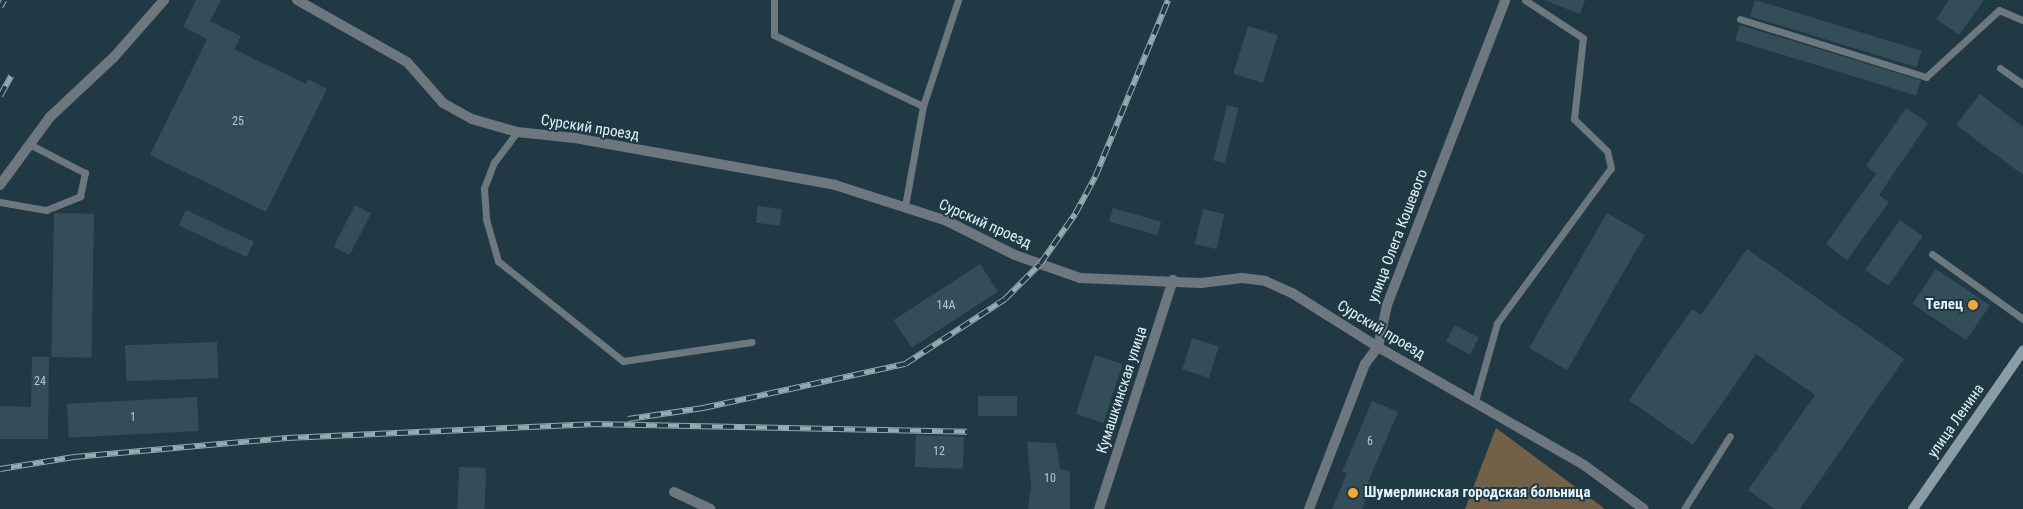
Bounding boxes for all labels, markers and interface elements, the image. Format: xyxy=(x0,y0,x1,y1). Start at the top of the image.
street label: Сурский проезд xyxy=(540,111,640,145)
house number: 25 xyxy=(232,115,244,129)
street label: улица Олега Кошевого xyxy=(1364,167,1432,305)
street label: Сурский проезд xyxy=(936,196,1034,252)
place label: Телец xyxy=(1926,296,1963,314)
street label: Сурский проезд xyxy=(1334,297,1428,363)
house number: 14А xyxy=(937,299,955,313)
marker: Телец xyxy=(1967,299,1979,311)
street label: Кумашкинская улица xyxy=(1093,324,1151,456)
house number: 24 xyxy=(34,375,46,389)
street label: улица Ленина xyxy=(1924,381,1988,461)
house number: 1 xyxy=(130,411,136,425)
house number: 6 xyxy=(1367,435,1373,449)
house number: 12 xyxy=(933,445,945,459)
house number: 10 xyxy=(1044,472,1056,486)
place label: Шумерлинская городская больница xyxy=(1364,484,1591,502)
marker: Шумерлинская городская больница xyxy=(1346,486,1360,500)

